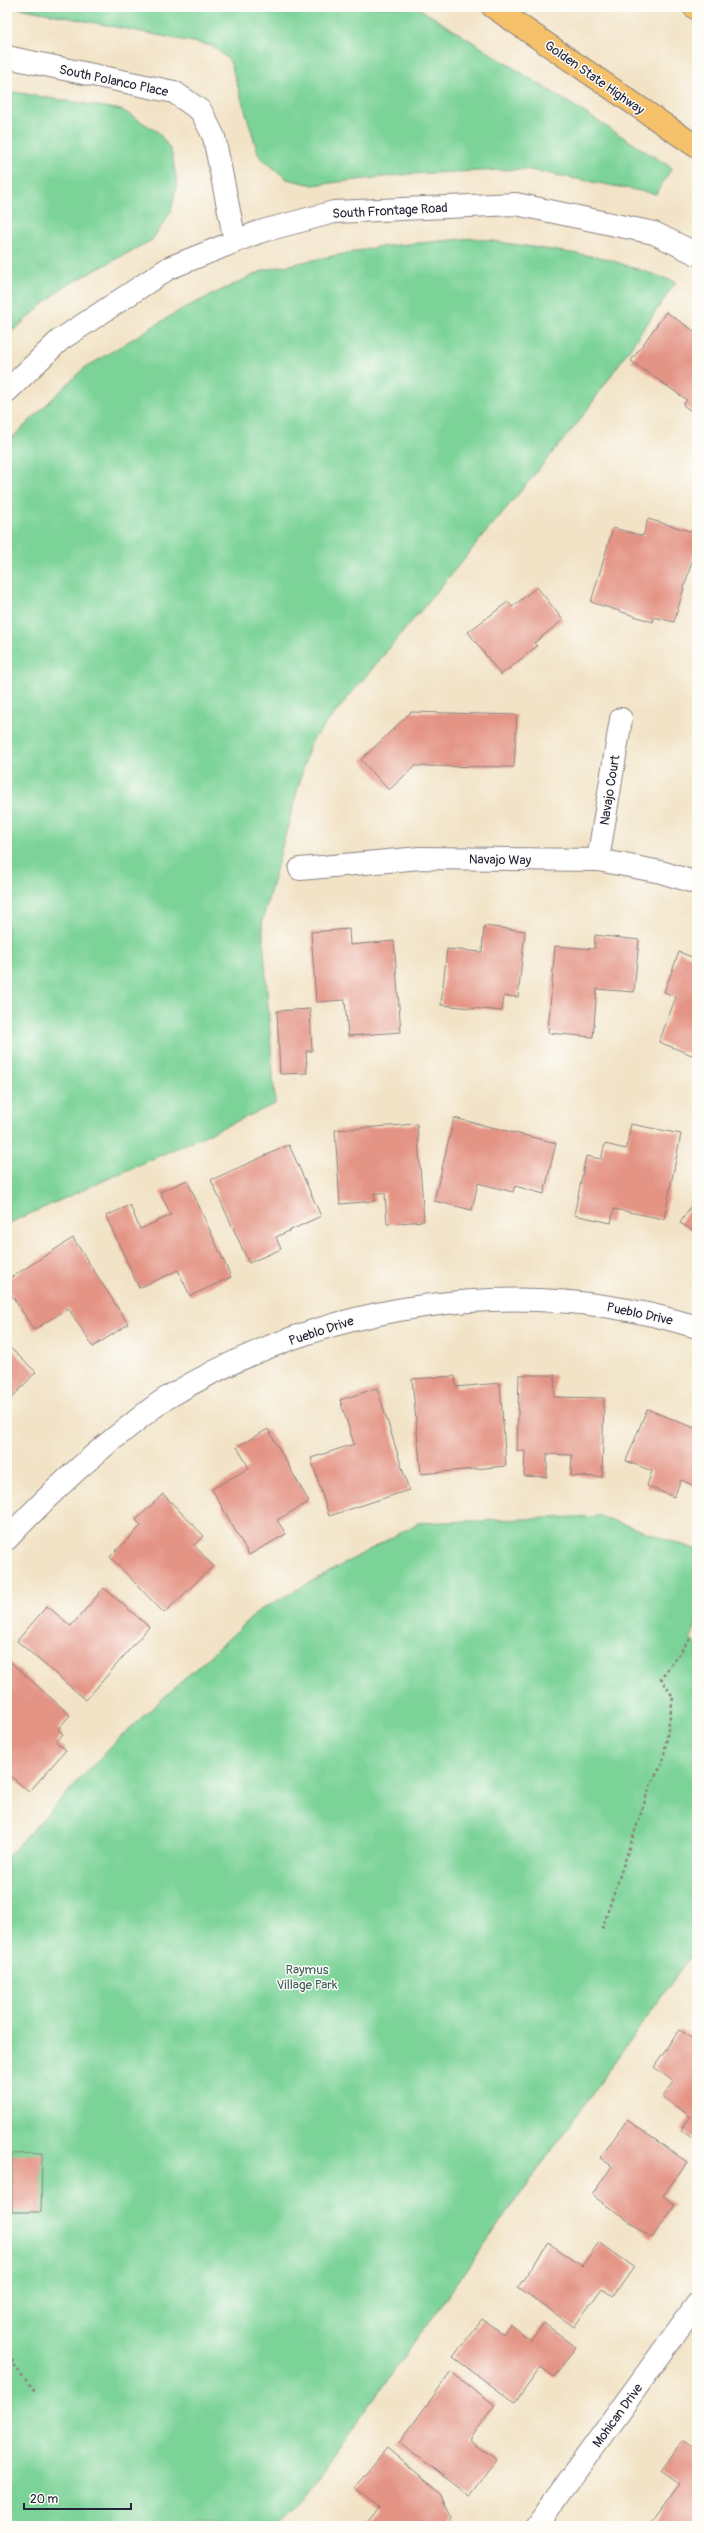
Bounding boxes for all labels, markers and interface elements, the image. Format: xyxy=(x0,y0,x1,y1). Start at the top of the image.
street label: Golden State Highway xyxy=(541,37,648,119)
street label: South Polanco Place xyxy=(58,62,170,100)
street label: South Frontage Road xyxy=(332,200,448,222)
street label: Navajo Court xyxy=(597,753,624,826)
street label: Navajo Way xyxy=(469,851,532,869)
street label: Pueblo Drive xyxy=(605,1299,675,1329)
street label: Pueblo Drive xyxy=(287,1313,356,1349)
park label: Raymus Village Park xyxy=(277,1962,338,1993)
street label: Mohican Drive xyxy=(589,2380,647,2451)
scale bar xyxy=(24,2485,131,2511)
text: 20 m xyxy=(30,2492,59,2507)

